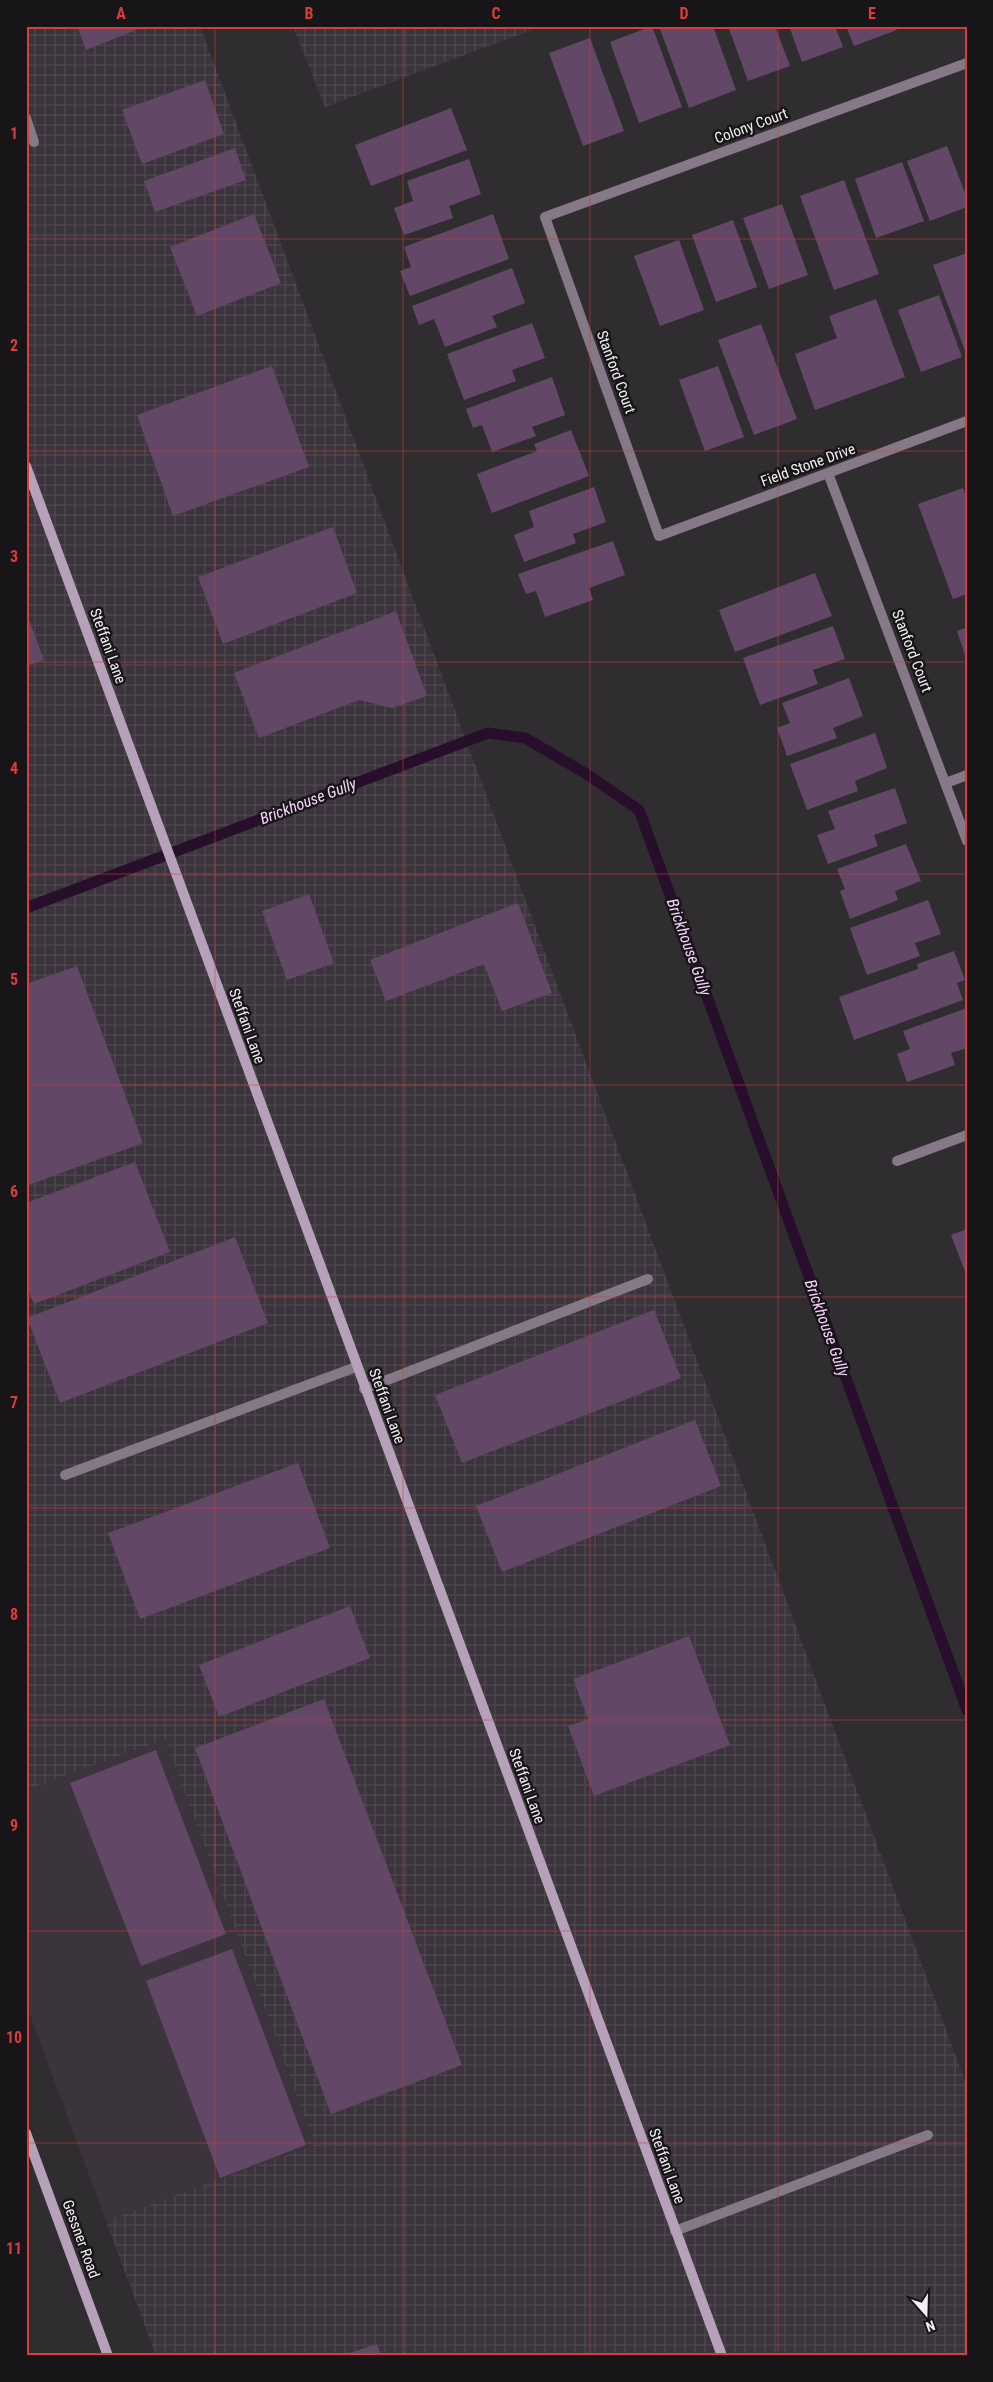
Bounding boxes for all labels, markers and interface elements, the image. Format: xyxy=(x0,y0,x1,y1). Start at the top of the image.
text: A xyxy=(116,4,126,23)
text: B xyxy=(305,4,314,23)
text: C xyxy=(491,4,501,23)
text: D xyxy=(679,4,689,23)
text: E xyxy=(868,4,876,23)
street label: Colony Court xyxy=(712,104,790,148)
text: 1 xyxy=(10,124,18,143)
street label: Stanford Court xyxy=(593,328,639,416)
text: 2 xyxy=(10,336,18,355)
street label: Field Stone Drive xyxy=(758,440,858,490)
text: 3 xyxy=(10,547,18,566)
street label: Steffani Lane xyxy=(86,606,130,686)
street label: Stanford Court xyxy=(888,607,936,695)
text: 4 xyxy=(10,759,18,778)
water label: Brickhouse Gully xyxy=(257,774,359,828)
water label: Brickhouse Gully xyxy=(663,896,716,999)
text: 5 xyxy=(10,970,18,989)
street label: Steffani Lane xyxy=(225,986,269,1066)
text: 6 xyxy=(10,1182,18,1201)
water label: Brickhouse Gully xyxy=(801,1277,854,1380)
street label: Steffani Lane xyxy=(365,1366,409,1446)
text: 7 xyxy=(10,1393,18,1412)
text: 8 xyxy=(10,1605,18,1624)
street label: Steffani Lane xyxy=(505,1746,549,1826)
text: 9 xyxy=(10,1816,18,1835)
text: 10 xyxy=(6,2028,22,2047)
street label: Steffani Lane xyxy=(645,2126,689,2206)
street label: Gessner Road xyxy=(59,2197,103,2281)
text: 11 xyxy=(6,2239,22,2258)
north arrow xyxy=(900,2290,950,2340)
text: N xyxy=(924,2317,937,2335)

